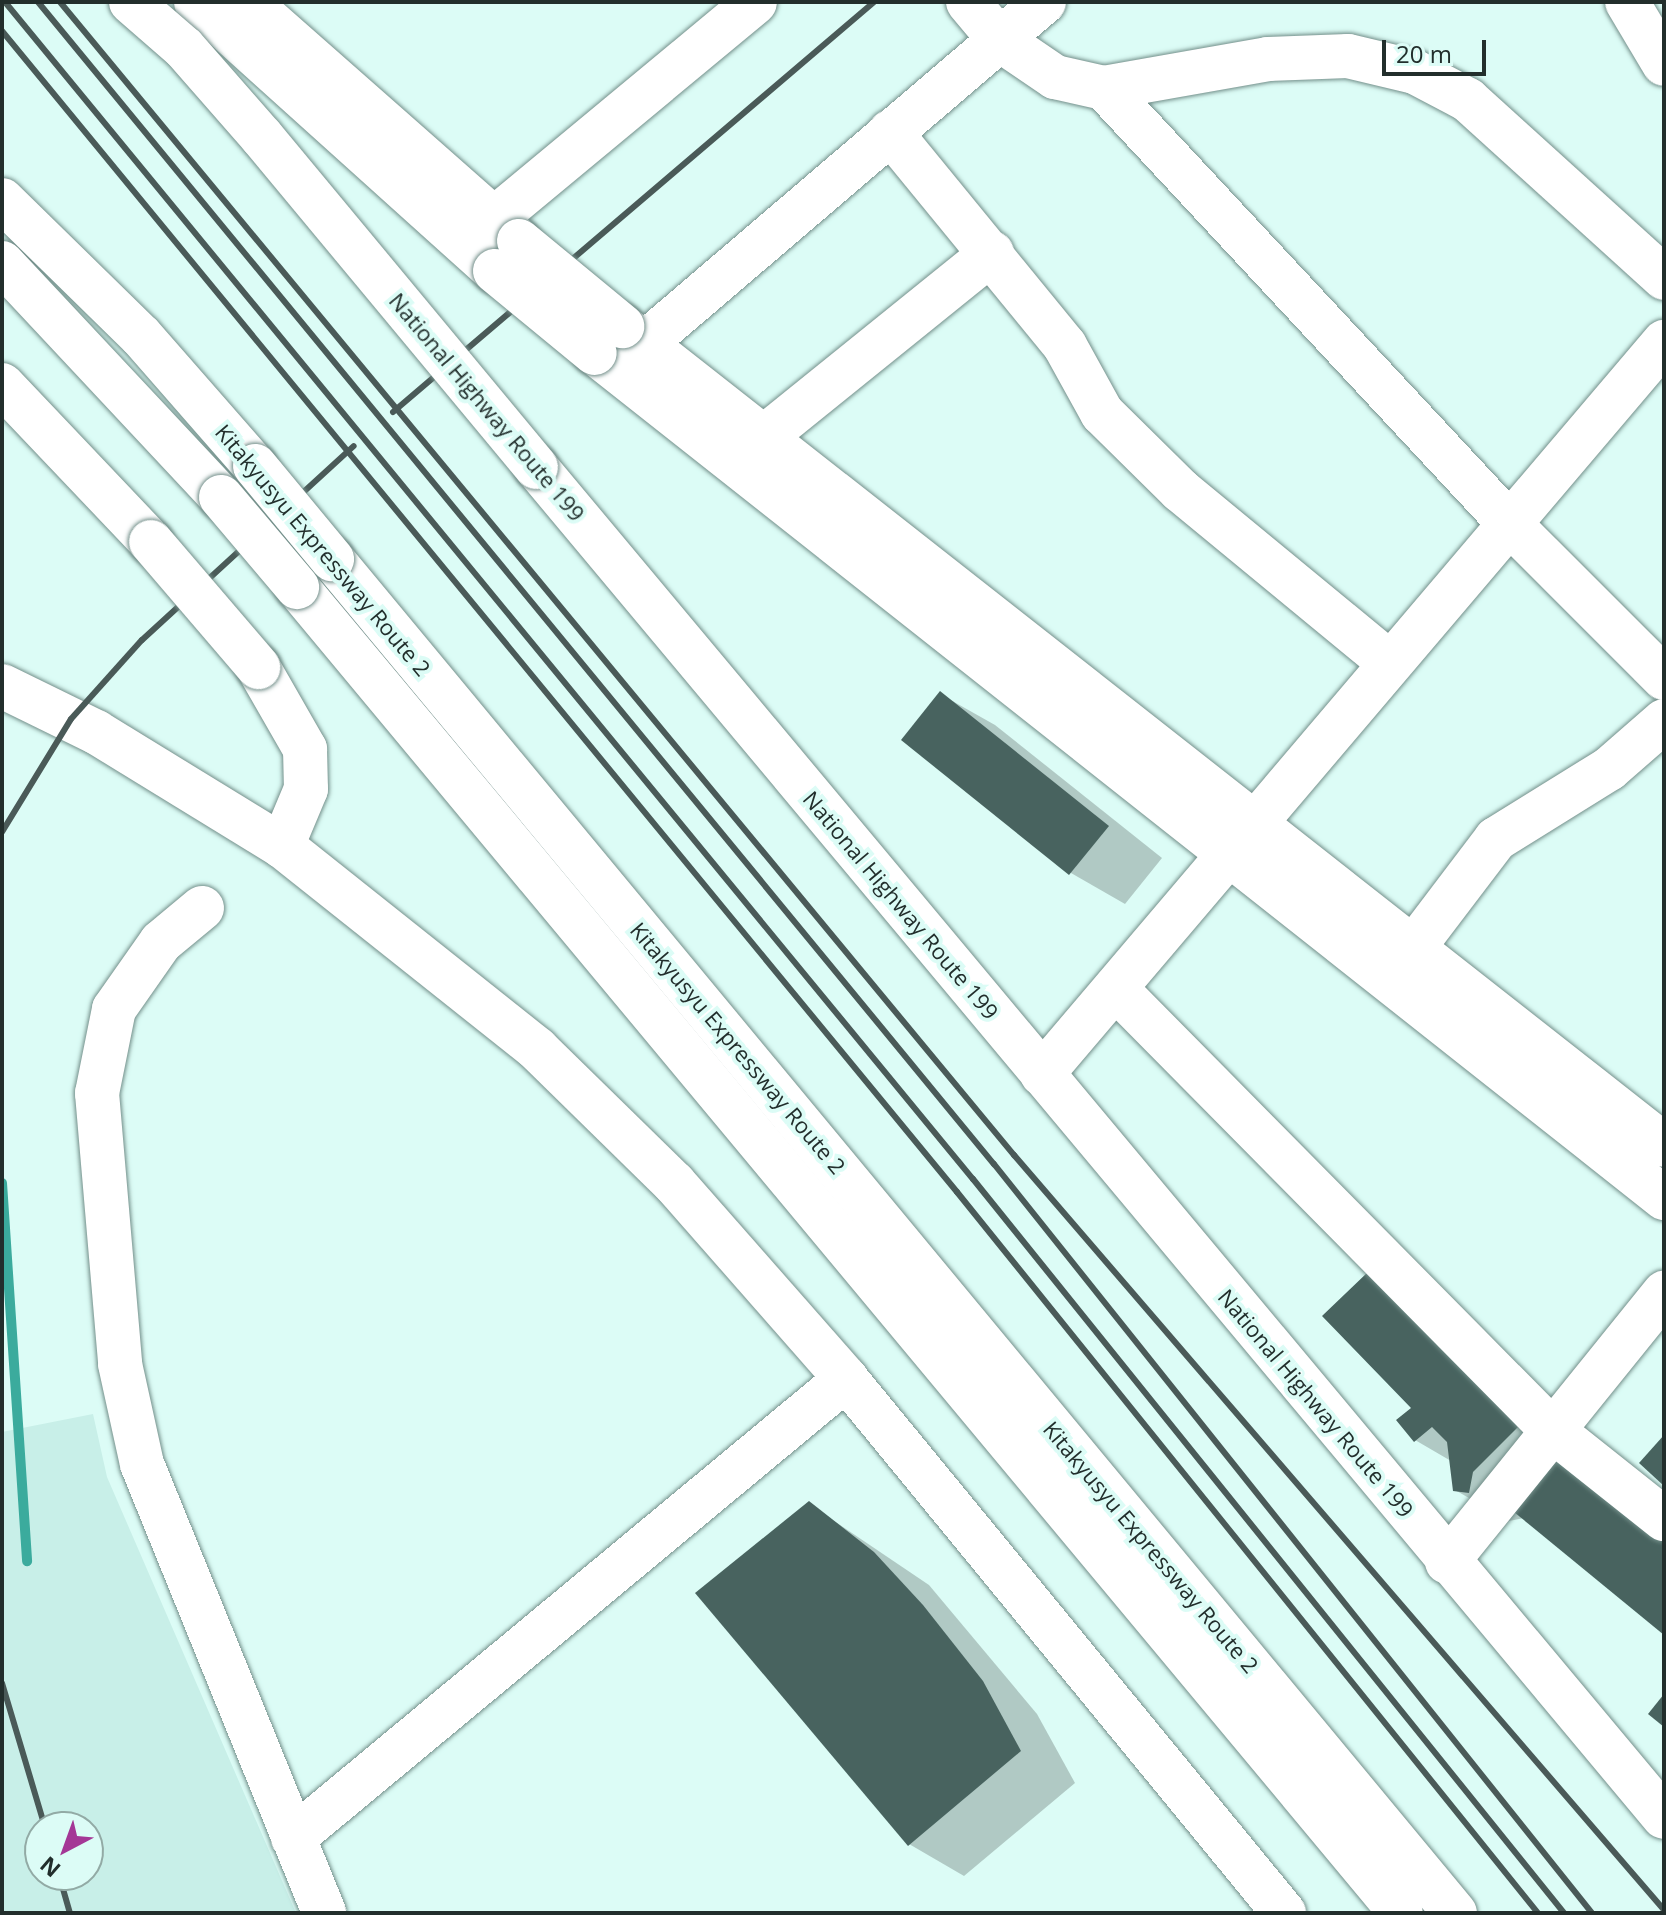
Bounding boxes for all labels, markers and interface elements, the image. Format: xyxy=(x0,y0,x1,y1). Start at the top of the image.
scale bar xyxy=(1386,24,1490,74)
text: 20 m xyxy=(1396,37,1452,70)
street label: National Highway Route 199 xyxy=(384,288,590,526)
street label: Kitakyusyu Expressway Route 2 xyxy=(210,419,436,681)
street label: National Highway Route 199 xyxy=(798,786,1004,1024)
street label: Kitakyusyu Expressway Route 2 xyxy=(625,917,851,1179)
street label: National Highway Route 199 xyxy=(1213,1284,1419,1522)
street label: Kitakyusyu Expressway Route 2 xyxy=(1038,1416,1264,1678)
north arrow xyxy=(24,1811,104,1891)
text: N xyxy=(33,1850,66,1885)

